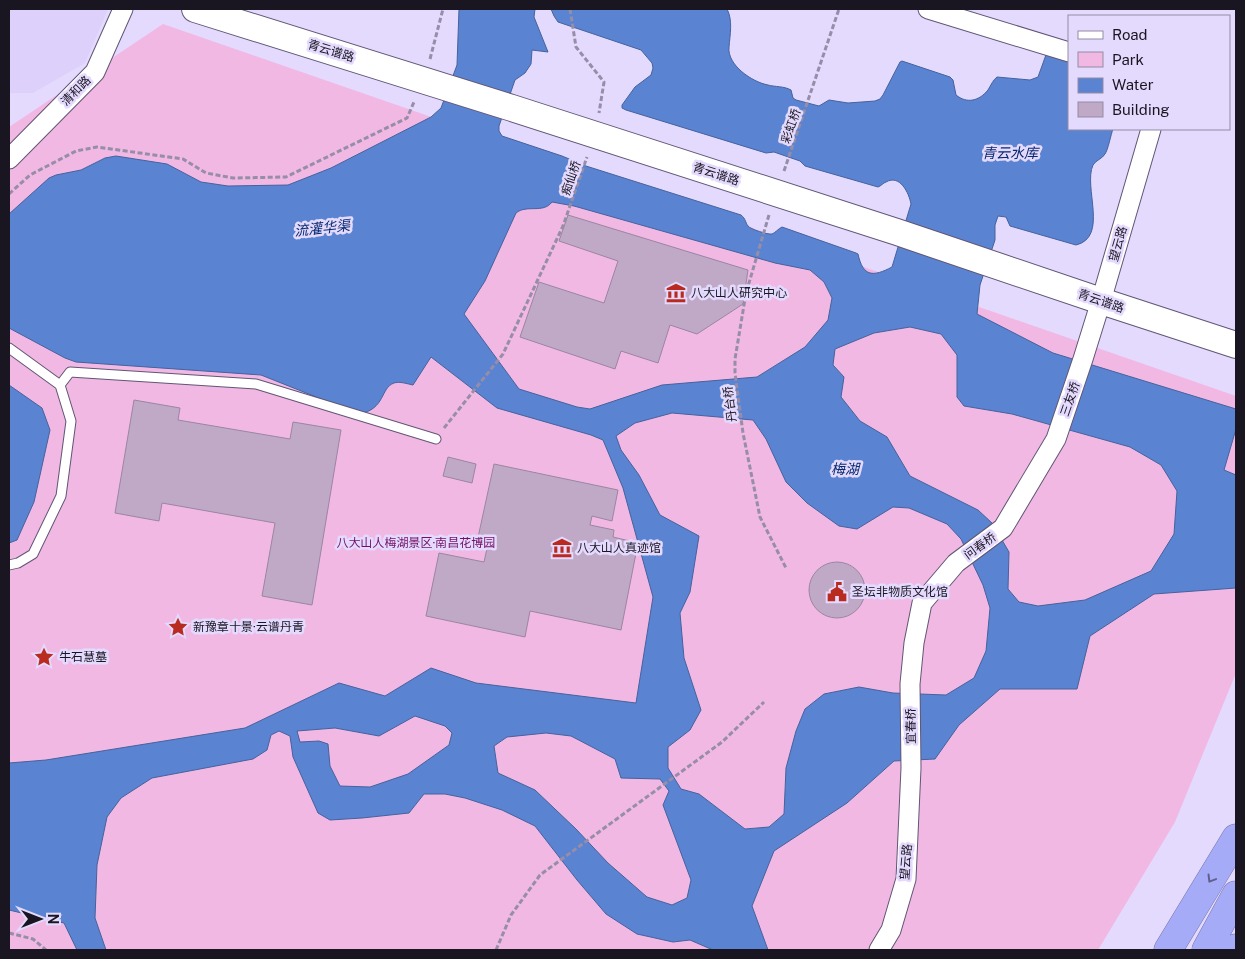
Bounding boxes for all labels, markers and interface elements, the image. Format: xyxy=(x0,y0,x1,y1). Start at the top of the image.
legend xyxy=(1068,15,1230,130)
text: Road xyxy=(1112,26,1148,43)
street label: 青云谱路 xyxy=(306,37,356,65)
text: Park xyxy=(1112,51,1144,68)
street label: 清和路 xyxy=(58,73,94,109)
text: Water xyxy=(1112,76,1154,93)
text: Building xyxy=(1112,101,1170,118)
street label: 彩虹桥 xyxy=(779,107,803,145)
water label: 青云水库 xyxy=(982,145,1040,161)
street label: 痴仙桥 xyxy=(559,159,583,197)
street label: 青云谱路 xyxy=(691,160,741,188)
water label: 流灌华渠 xyxy=(293,217,353,239)
street label: 望云路 xyxy=(1106,225,1130,263)
museum icon: 八大山人研究中心 xyxy=(665,282,687,304)
place label: 八大山人研究中心 xyxy=(691,286,787,300)
street label: 青云谱路 xyxy=(1076,287,1126,315)
street label: 三友桥 xyxy=(1058,380,1082,418)
street label: 丹台桥 xyxy=(721,385,739,423)
water label: 梅湖 xyxy=(831,461,861,477)
street label: 问春桥 xyxy=(961,530,999,562)
park label: 八大山人梅湖景区·南昌花博园 xyxy=(337,536,495,550)
museum icon: 八大山人真迹馆 xyxy=(551,537,573,559)
place label: 八大山人真迹馆 xyxy=(577,541,661,555)
public building icon: 圣坛非物质文化馆 xyxy=(826,581,848,603)
place label: 圣坛非物质文化馆 xyxy=(852,585,948,599)
place icon: 新豫章十景·云谱丹青 xyxy=(167,616,189,638)
place label: 新豫章十景·云谱丹青 xyxy=(193,620,304,634)
place icon: 牛石慧墓 xyxy=(33,646,55,668)
place label: 牛石慧墓 xyxy=(59,650,107,664)
street label: 宜春桥 xyxy=(904,708,918,744)
street label: 望云路 xyxy=(897,843,915,881)
one-way arrow xyxy=(1208,874,1217,883)
north arrow xyxy=(15,894,65,944)
text: N xyxy=(45,914,61,924)

